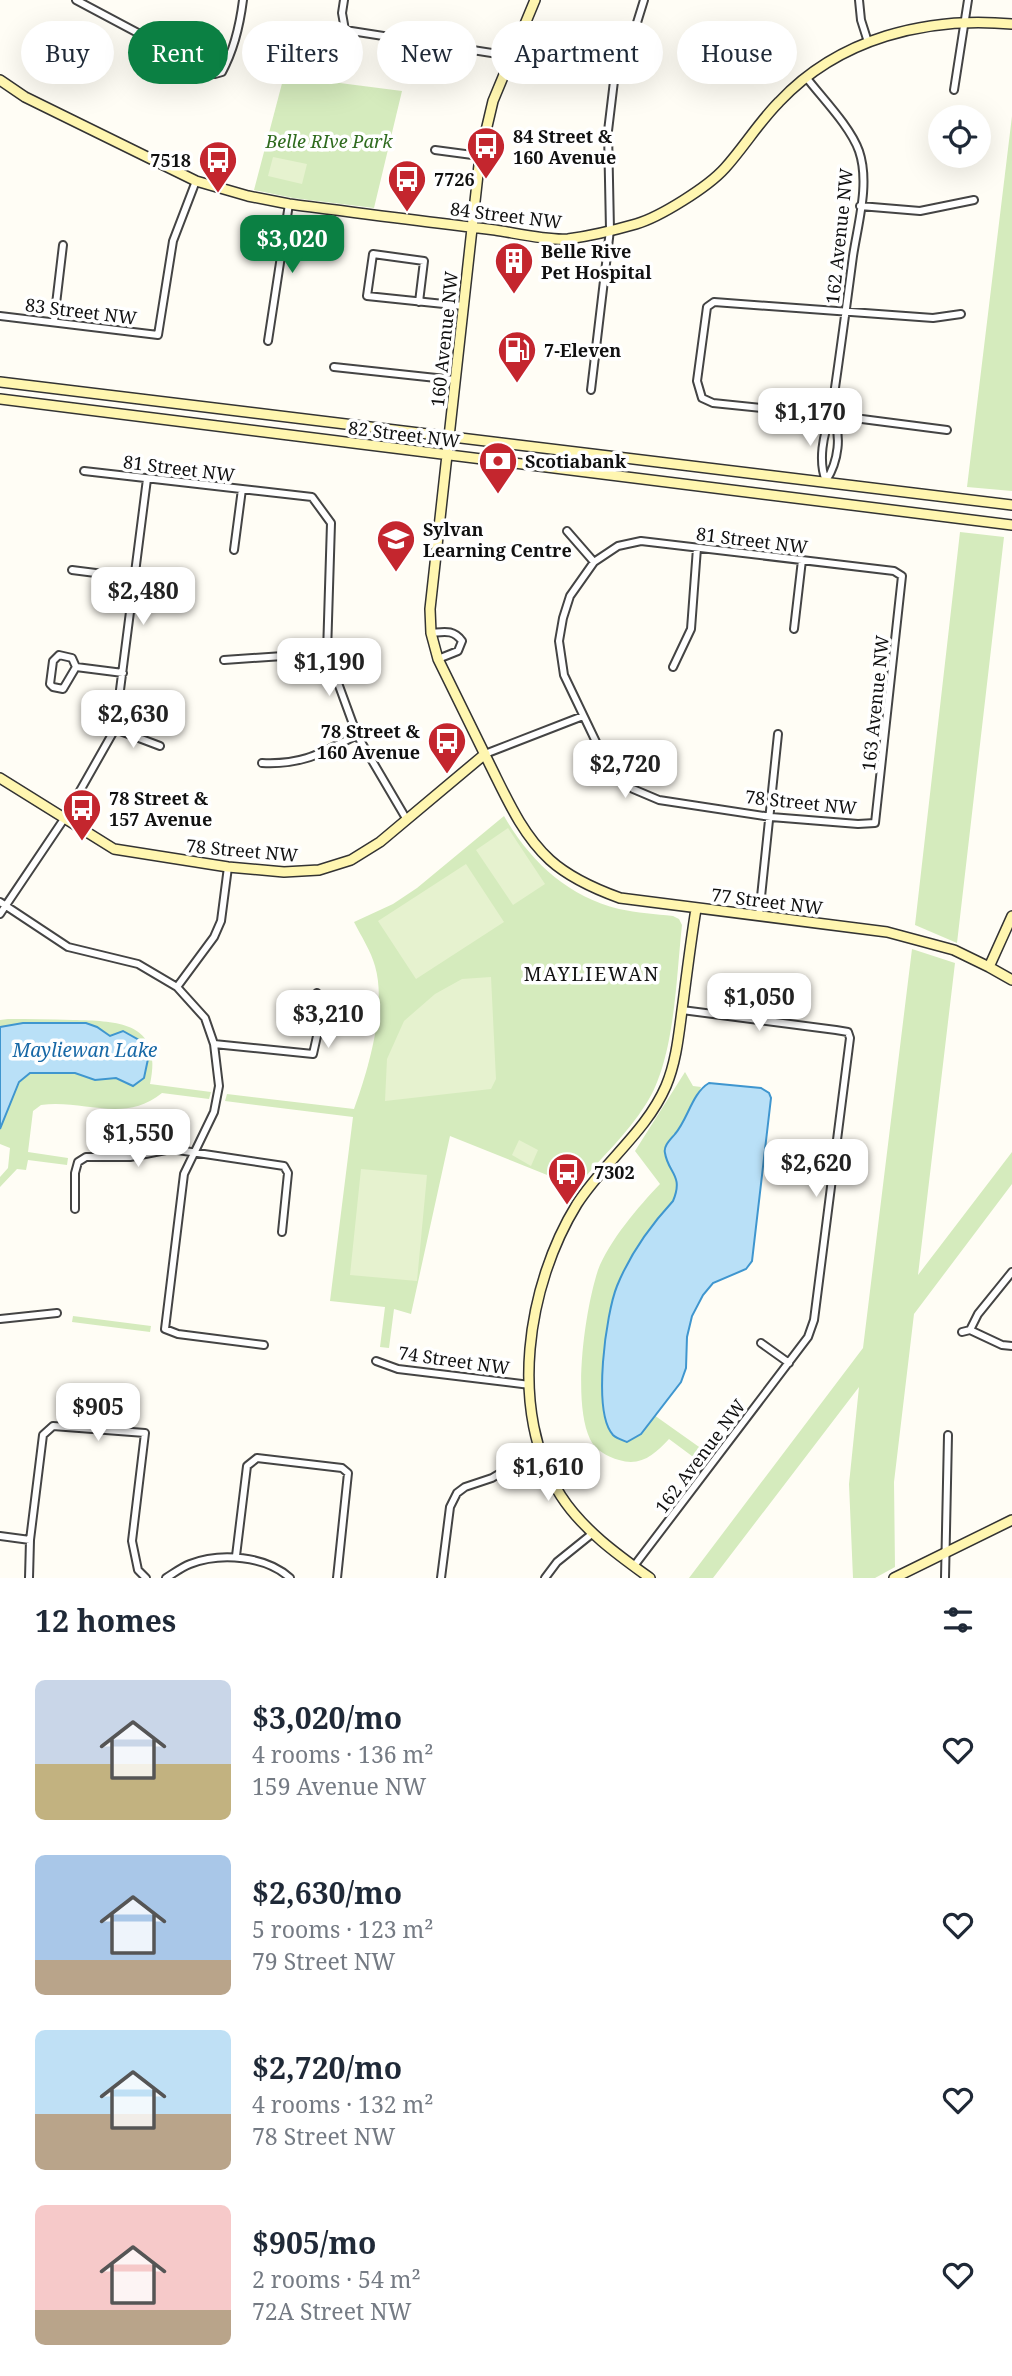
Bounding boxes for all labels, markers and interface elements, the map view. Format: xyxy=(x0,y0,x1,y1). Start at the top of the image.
chip: Buy xyxy=(21,21,114,84)
chip: Rent xyxy=(128,21,228,84)
chip: Filters xyxy=(242,21,363,84)
chip: New xyxy=(377,21,477,84)
chip: Apartment xyxy=(491,21,663,84)
chip: House xyxy=(677,21,797,84)
map controls xyxy=(928,105,991,168)
button: locate xyxy=(928,105,991,168)
place label: 84 Street & 160 Avenue xyxy=(513,124,616,169)
bus stop icon: 84 Street & 160 Avenue xyxy=(465,125,507,180)
park label: Belle RIve Park xyxy=(264,129,393,153)
bus stop icon: 7518 xyxy=(197,139,239,194)
place label: 7518 xyxy=(150,148,191,172)
bus stop icon: 7726 xyxy=(386,158,428,213)
place label: 7726 xyxy=(434,167,475,191)
street label: 162 Avenue NW xyxy=(820,167,858,305)
street label: 84 Street NW xyxy=(449,196,563,234)
pin: $3,020 xyxy=(235,216,349,275)
text: $3,020 xyxy=(256,222,328,254)
place label: Belle Rive Pet Hospital xyxy=(541,239,652,284)
building icon: Belle Rive Pet Hospital xyxy=(493,240,535,295)
street label: 160 Avenue NW xyxy=(425,270,463,408)
street label: 83 Street NW xyxy=(24,292,138,330)
fuel station icon: 7-Eleven xyxy=(496,329,538,384)
place label: 7-Eleven xyxy=(544,338,621,362)
pin: $1,170 xyxy=(753,388,867,448)
text: $1,170 xyxy=(774,395,846,427)
street label: 82 Street NW xyxy=(347,415,461,453)
bank icon: Scotiabank xyxy=(477,440,519,495)
street label: 81 Street NW xyxy=(122,449,236,487)
place label: Scotiabank xyxy=(525,449,627,473)
place label: Sylvan Learning Centre xyxy=(423,517,572,562)
school or university icon: Sylvan Learning Centre xyxy=(375,518,417,573)
street label: 81 Street NW xyxy=(695,521,809,559)
pin: $2,480 xyxy=(86,568,200,627)
text: $2,480 xyxy=(107,574,179,606)
street label: 163 Avenue NW xyxy=(856,634,894,772)
pin: $1,190 xyxy=(272,638,386,698)
text: $1,190 xyxy=(293,645,365,677)
pin: $2,630 xyxy=(76,690,190,750)
text: $2,630 xyxy=(97,697,169,729)
place label: 78 Street & 160 Avenue xyxy=(317,719,421,764)
bus stop icon: 78 Street & 160 Avenue xyxy=(426,720,468,775)
pin: $2,720 xyxy=(568,740,682,800)
text: $2,720 xyxy=(589,747,661,779)
street label: 78 Street NW xyxy=(744,784,858,820)
place label: 78 Street & 157 Avenue xyxy=(109,786,212,831)
bus stop icon: 78 Street & 157 Avenue xyxy=(61,787,103,842)
street label: 78 Street NW xyxy=(185,833,299,867)
street label: 77 Street NW xyxy=(710,882,824,920)
district label: MAYLIEWAN xyxy=(524,961,660,987)
pin: $1,050 xyxy=(702,974,816,1033)
text: $1,050 xyxy=(723,980,795,1012)
pin: $3,210 xyxy=(271,990,385,1050)
text: $3,210 xyxy=(292,997,364,1029)
water label: Mayliewan Lake xyxy=(12,1037,157,1063)
pin: $1,550 xyxy=(81,1110,195,1169)
text: $1,550 xyxy=(102,1116,174,1148)
pin: $2,620 xyxy=(759,1140,873,1199)
text: $2,620 xyxy=(780,1146,852,1178)
bus stop icon: 7302 xyxy=(546,1151,588,1206)
place label: 7302 xyxy=(594,1160,635,1184)
street label: 74 Street NW xyxy=(397,1340,511,1380)
pin: $905 xyxy=(57,1384,139,1443)
text: $905 xyxy=(72,1390,124,1422)
street label: 162 Avenue NW xyxy=(649,1394,751,1518)
pin: $1,610 xyxy=(491,1444,605,1503)
text: $1,610 xyxy=(512,1450,584,1482)
text: 12 homes xyxy=(35,1600,176,1641)
icon: filters xyxy=(939,1601,977,1639)
text: $3,020/mo xyxy=(252,1697,402,1738)
icon: home xyxy=(91,1708,175,1792)
icon: heart xyxy=(939,1731,977,1769)
text: 4 rooms · 136 m² xyxy=(252,1738,434,1770)
text: 159 Avenue NW xyxy=(252,1770,426,1802)
text: $2,630/mo xyxy=(252,1872,402,1913)
icon: home xyxy=(91,1883,175,1967)
icon: heart xyxy=(939,1906,977,1944)
text: 5 rooms · 123 m² xyxy=(252,1913,434,1945)
text: 79 Street NW xyxy=(252,1945,395,1977)
text: $2,720/mo xyxy=(252,2047,402,2088)
icon: home xyxy=(91,2058,175,2142)
icon: heart xyxy=(939,2081,977,2119)
text: 4 rooms · 132 m² xyxy=(252,2088,434,2120)
text: 78 Street NW xyxy=(252,2120,395,2152)
text: $905/mo xyxy=(252,2222,376,2263)
icon: home xyxy=(91,2233,175,2317)
icon: heart xyxy=(939,2256,977,2294)
text: 2 rooms · 54 m² xyxy=(252,2263,421,2295)
text: 72A Street NW xyxy=(252,2295,412,2327)

